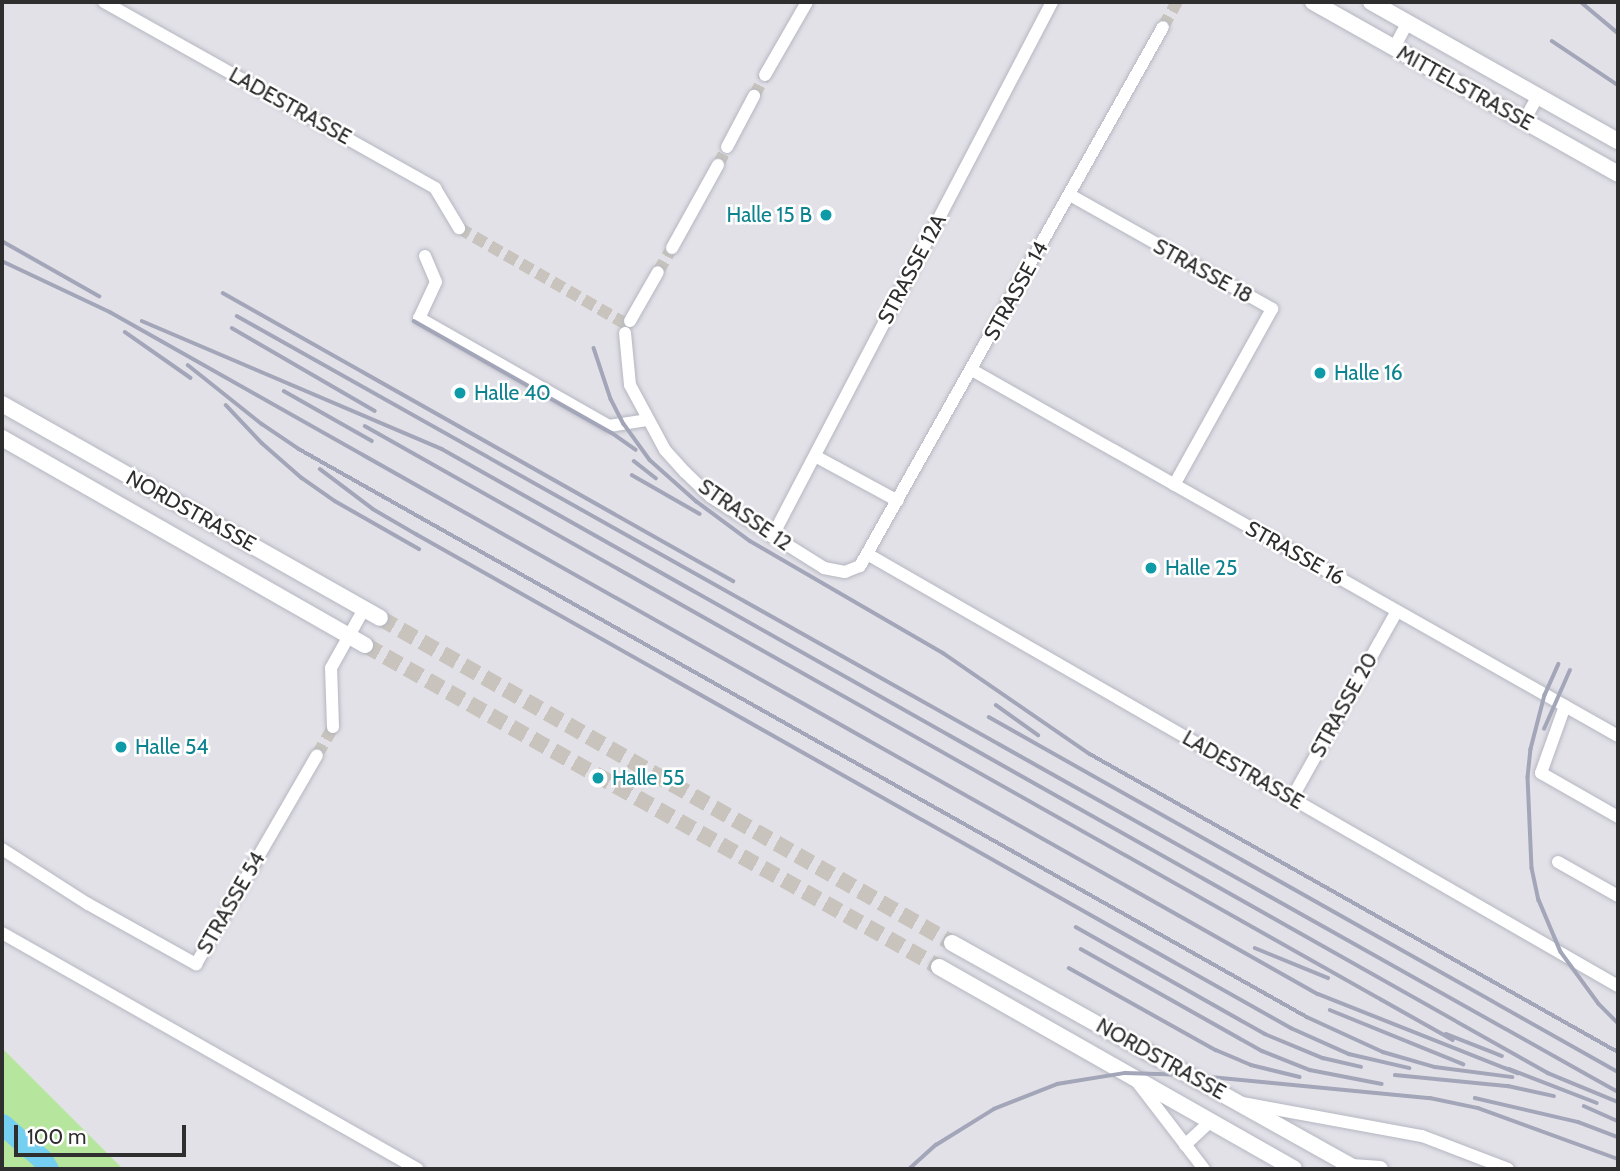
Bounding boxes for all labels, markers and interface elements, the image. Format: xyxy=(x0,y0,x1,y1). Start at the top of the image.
street label: MITTELSTRASSE xyxy=(1392,40,1538,136)
street label: LADESTRASSE xyxy=(225,62,355,150)
place label: Halle 15 B xyxy=(727,202,812,228)
marker: Halle 15 B xyxy=(818,207,834,223)
street label: STRASSE 12A xyxy=(873,210,951,328)
street label: STRASSE 18 xyxy=(1149,233,1257,309)
street label: STRASSE 14 xyxy=(979,237,1053,345)
place label: Halle 16 xyxy=(1334,360,1403,386)
marker: Halle 16 xyxy=(1312,365,1328,381)
place label: Halle 40 xyxy=(474,380,551,406)
marker: Halle 40 xyxy=(452,385,468,401)
street label: NORDSTRASSE xyxy=(122,465,260,557)
street label: STRASSE 12 xyxy=(694,474,796,556)
street label: STRASSE 16 xyxy=(1241,516,1349,590)
place label: Halle 25 xyxy=(1165,555,1237,581)
marker: Halle 25 xyxy=(1143,560,1159,576)
street label: STRASSE 20 xyxy=(1305,648,1383,762)
street label: LADESTRASSE xyxy=(1178,725,1308,815)
place label: Halle 54 xyxy=(135,734,208,760)
marker: Halle 54 xyxy=(113,739,129,755)
place label: Halle 55 xyxy=(612,765,685,791)
marker: Halle 55 xyxy=(590,770,606,786)
street label: STRASSE 54 xyxy=(192,848,270,958)
street label: NORDSTRASSE xyxy=(1092,1013,1230,1105)
scale bar xyxy=(18,1112,189,1156)
text: 100 m xyxy=(27,1124,86,1149)

